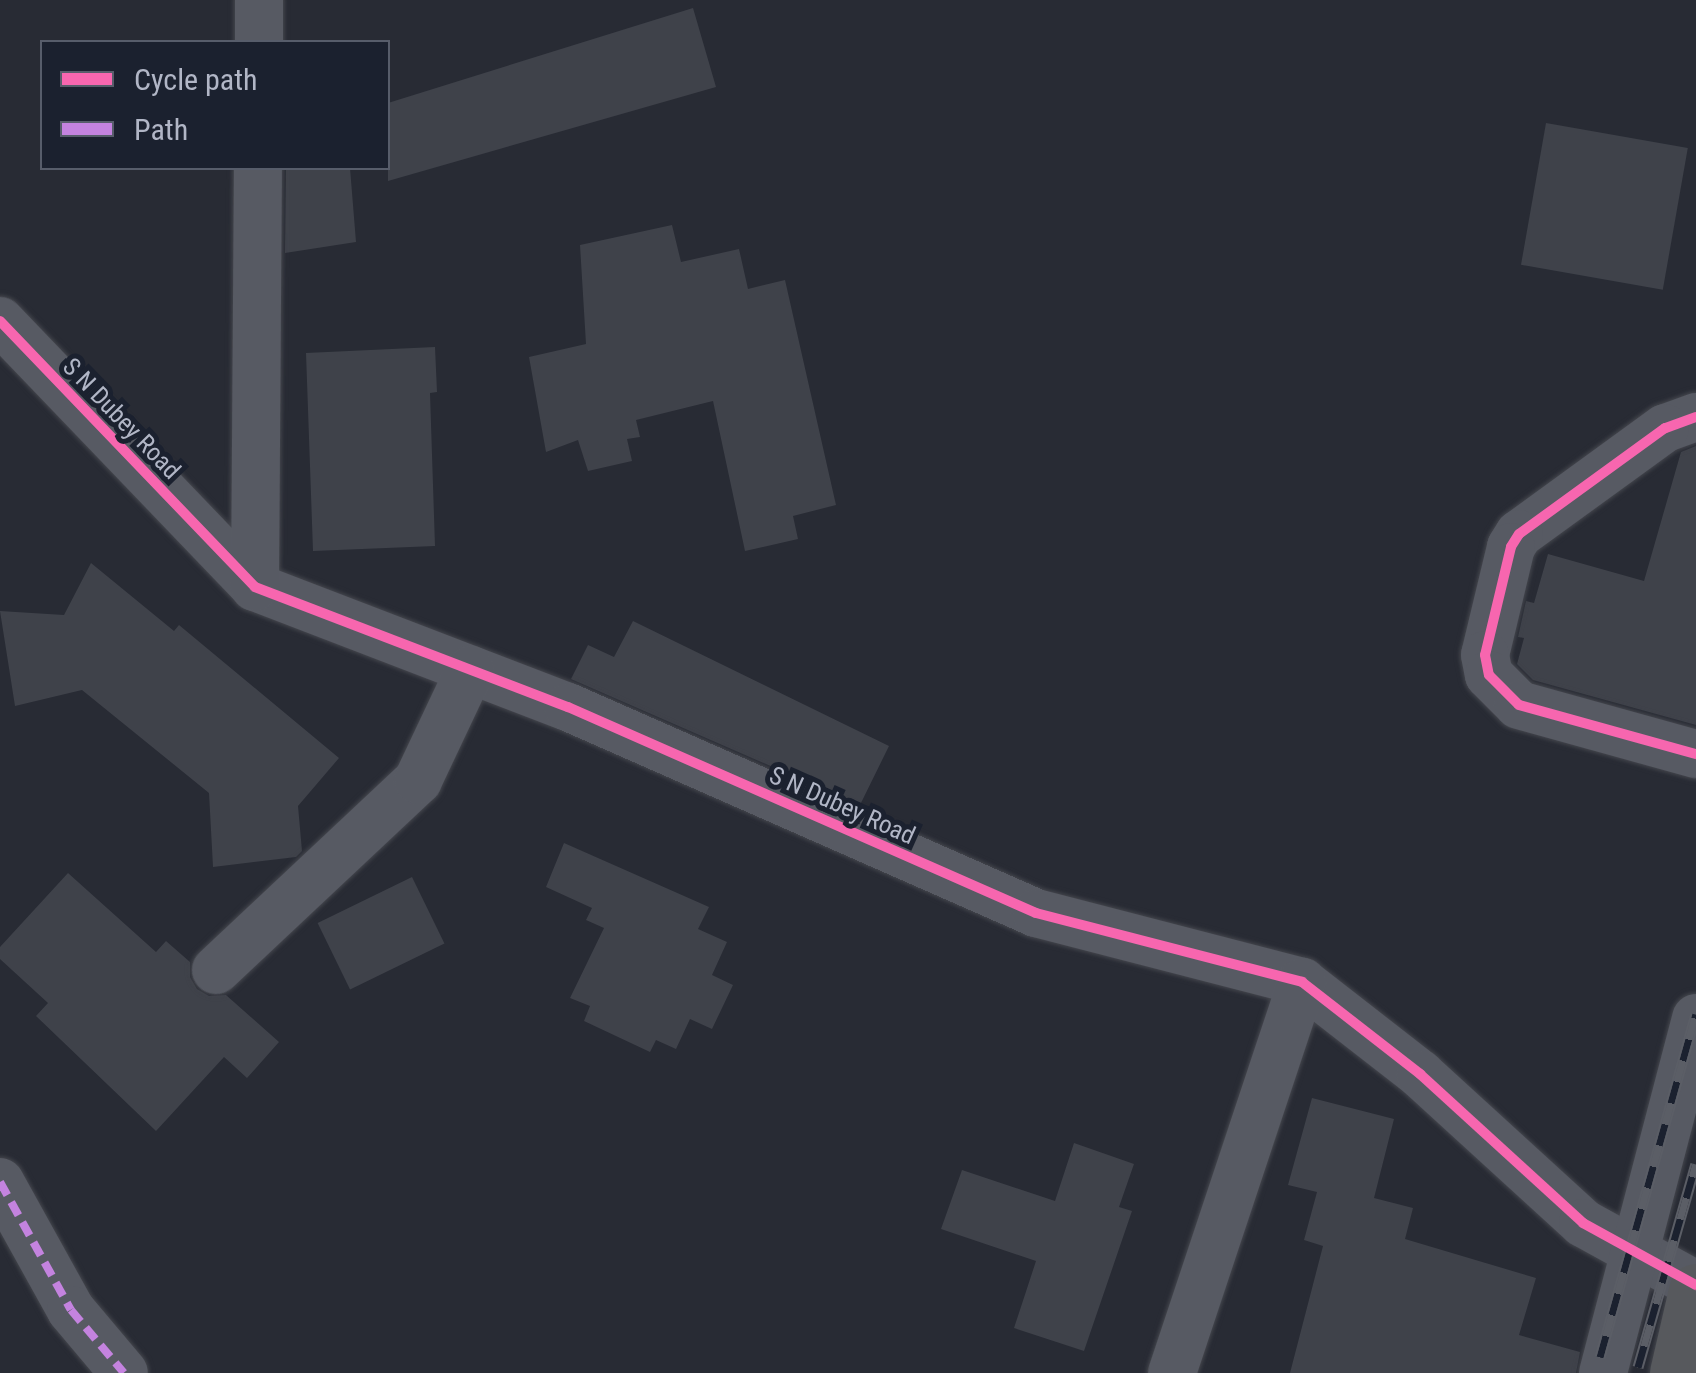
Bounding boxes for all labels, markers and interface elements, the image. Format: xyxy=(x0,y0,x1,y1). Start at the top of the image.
legend xyxy=(40,40,390,170)
text: Cycle path xyxy=(134,62,258,97)
text: Path xyxy=(134,112,188,147)
street label: S N Dubey Road xyxy=(56,352,186,486)
street label: S N Dubey Road xyxy=(764,760,920,852)

